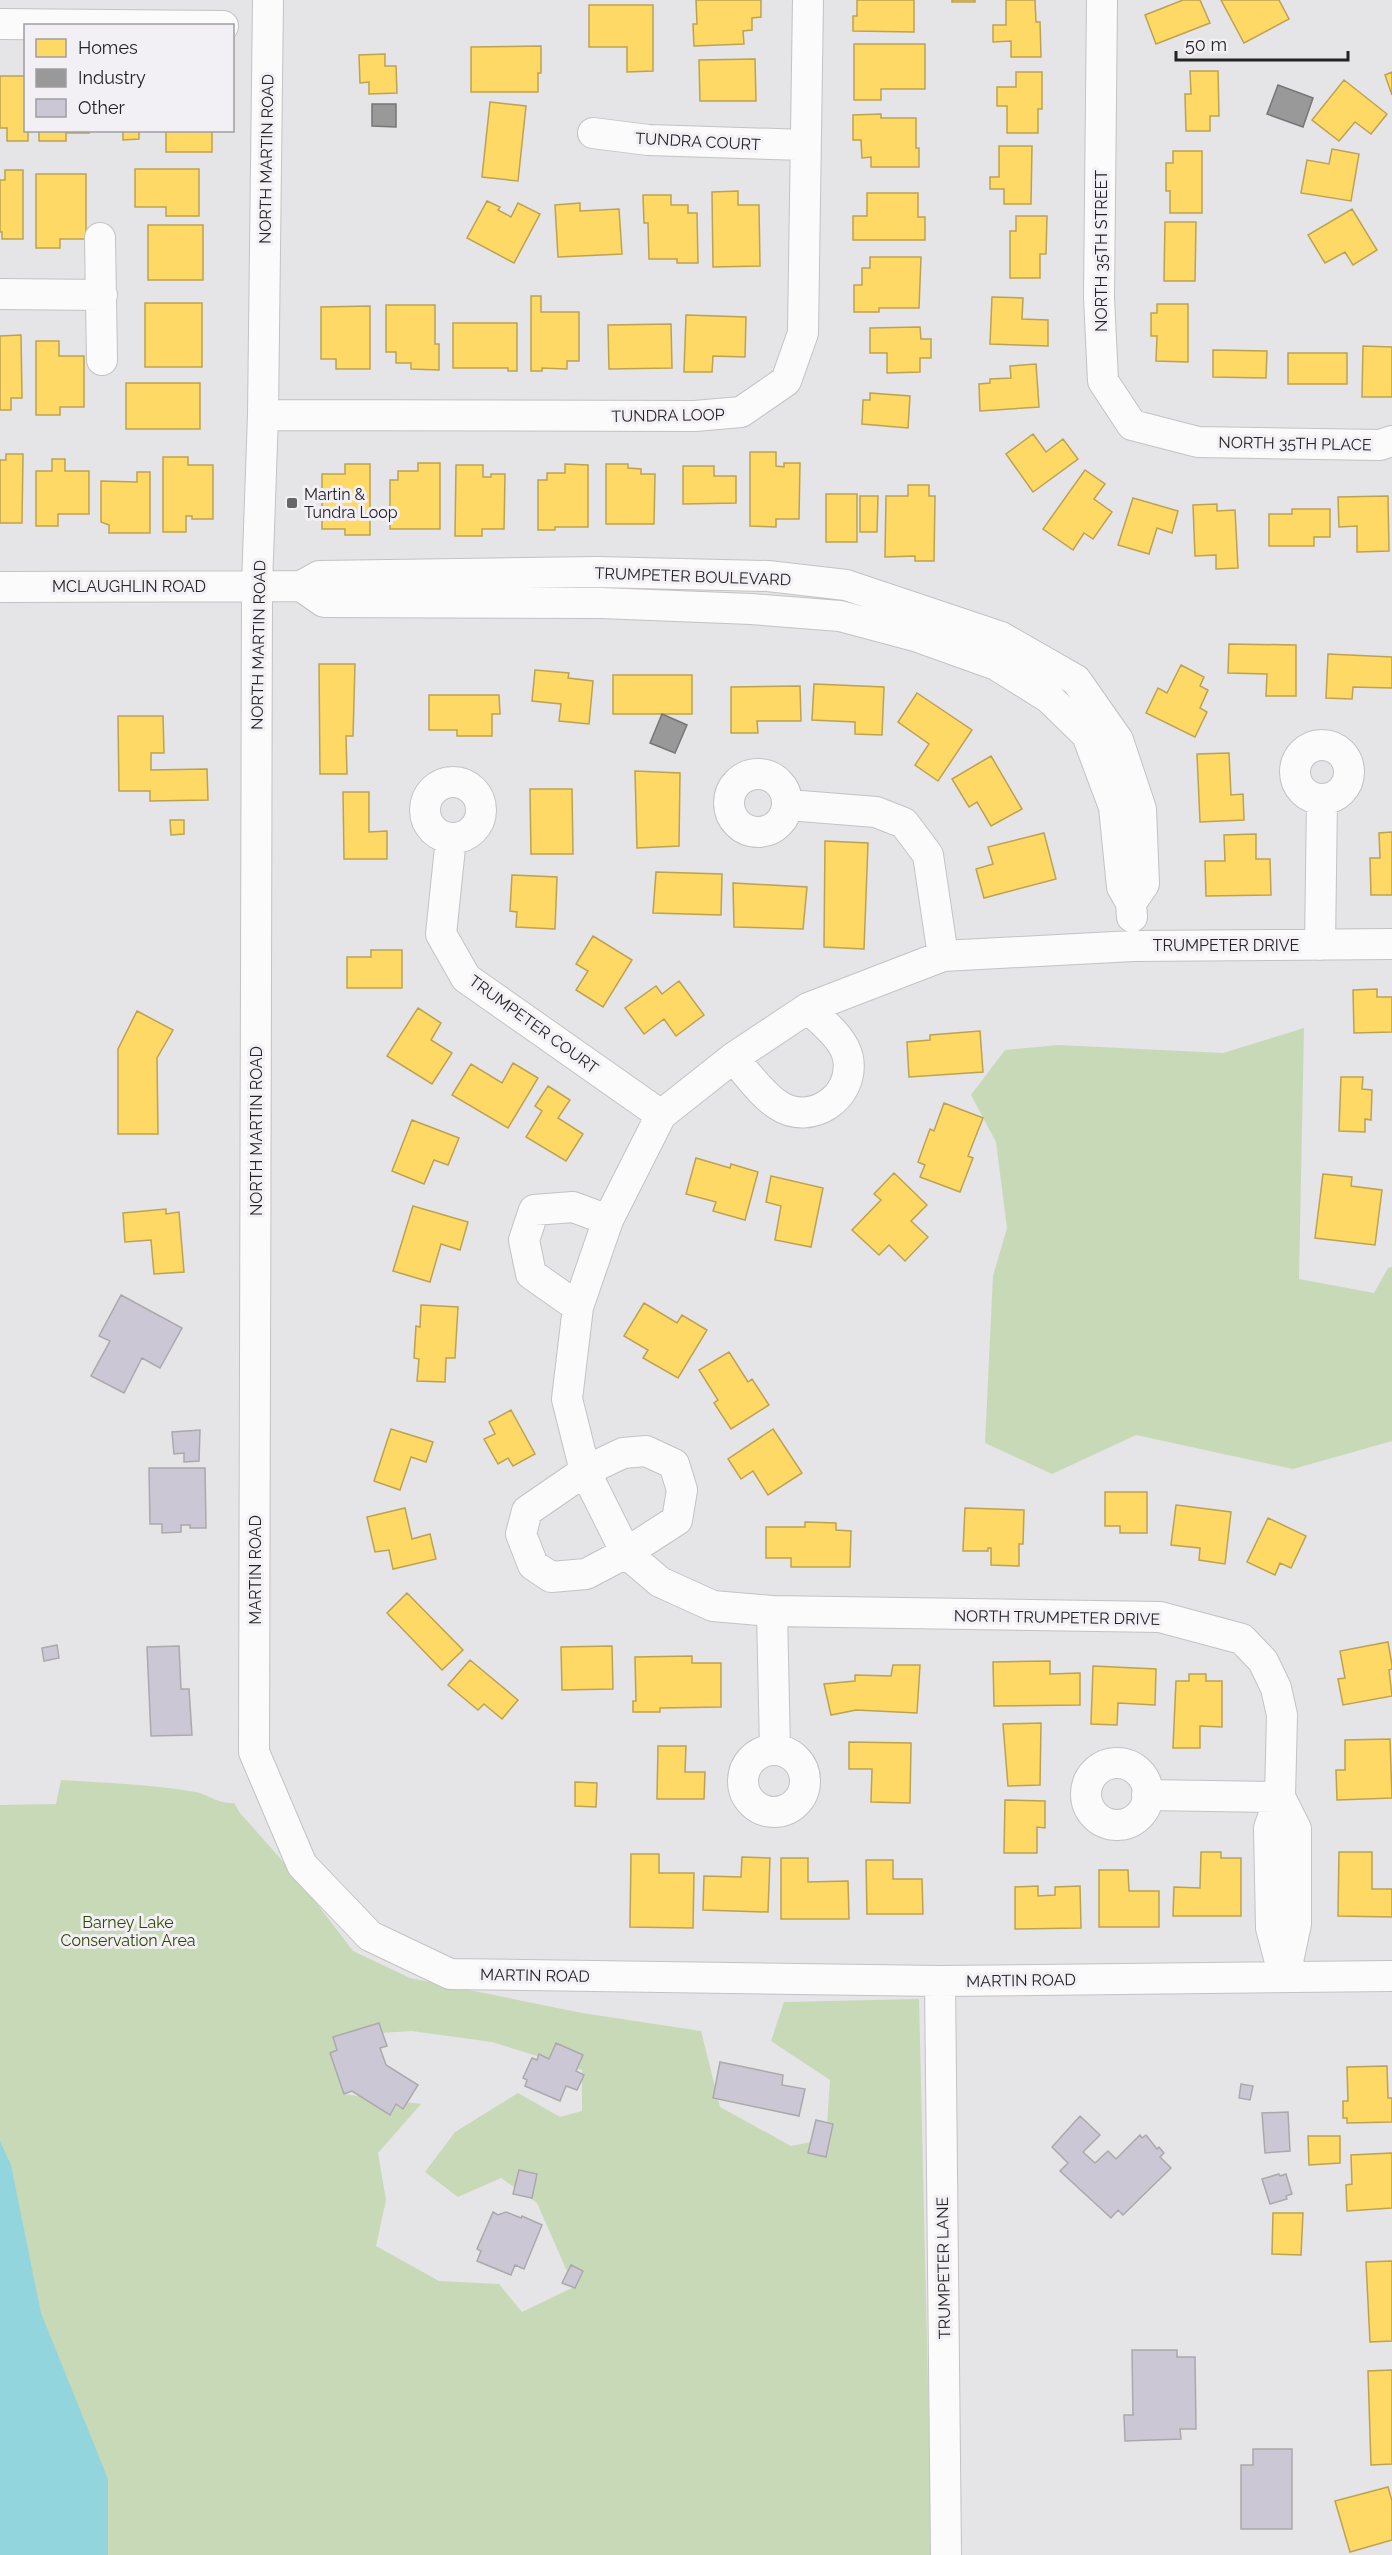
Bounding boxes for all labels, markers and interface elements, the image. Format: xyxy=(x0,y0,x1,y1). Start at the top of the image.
legend xyxy=(24,24,234,132)
scale bar xyxy=(1176,24,1348,62)
text: 50 m xyxy=(1185,34,1227,55)
text: Homes xyxy=(78,37,138,58)
text: Industry xyxy=(78,67,146,88)
street label: NORTH MARTIN ROAD xyxy=(256,74,277,244)
text: Other xyxy=(78,97,126,118)
street label: TUNDRA COURT xyxy=(635,129,761,154)
street label: NORTH 35TH STREET xyxy=(1092,170,1111,332)
street label: TUNDRA LOOP xyxy=(611,405,725,426)
street label: NORTH 35TH PLACE xyxy=(1218,433,1372,454)
place label: Martin & Tundra Loop xyxy=(304,485,398,522)
marker: Martin & Tundra Loop xyxy=(285,496,299,510)
street label: NORTH MARTIN ROAD xyxy=(248,560,269,730)
street label: TRUMPETER BOULEVARD xyxy=(594,564,792,589)
street label: MCLAUGHLIN ROAD xyxy=(52,577,206,596)
street label: TRUMPETER DRIVE xyxy=(1153,936,1300,955)
street label: TRUMPETER COURT xyxy=(465,971,602,1078)
street label: NORTH MARTIN ROAD xyxy=(247,1046,266,1216)
street label: MARTIN ROAD xyxy=(246,1515,265,1625)
street label: NORTH TRUMPETER DRIVE xyxy=(954,1606,1161,1629)
park label: Barney Lake Conservation Area xyxy=(60,1913,196,1950)
street label: MARTIN ROAD xyxy=(480,1965,590,1986)
street label: MARTIN ROAD xyxy=(966,1970,1076,1991)
street label: TRUMPETER LANE xyxy=(933,2196,954,2339)

